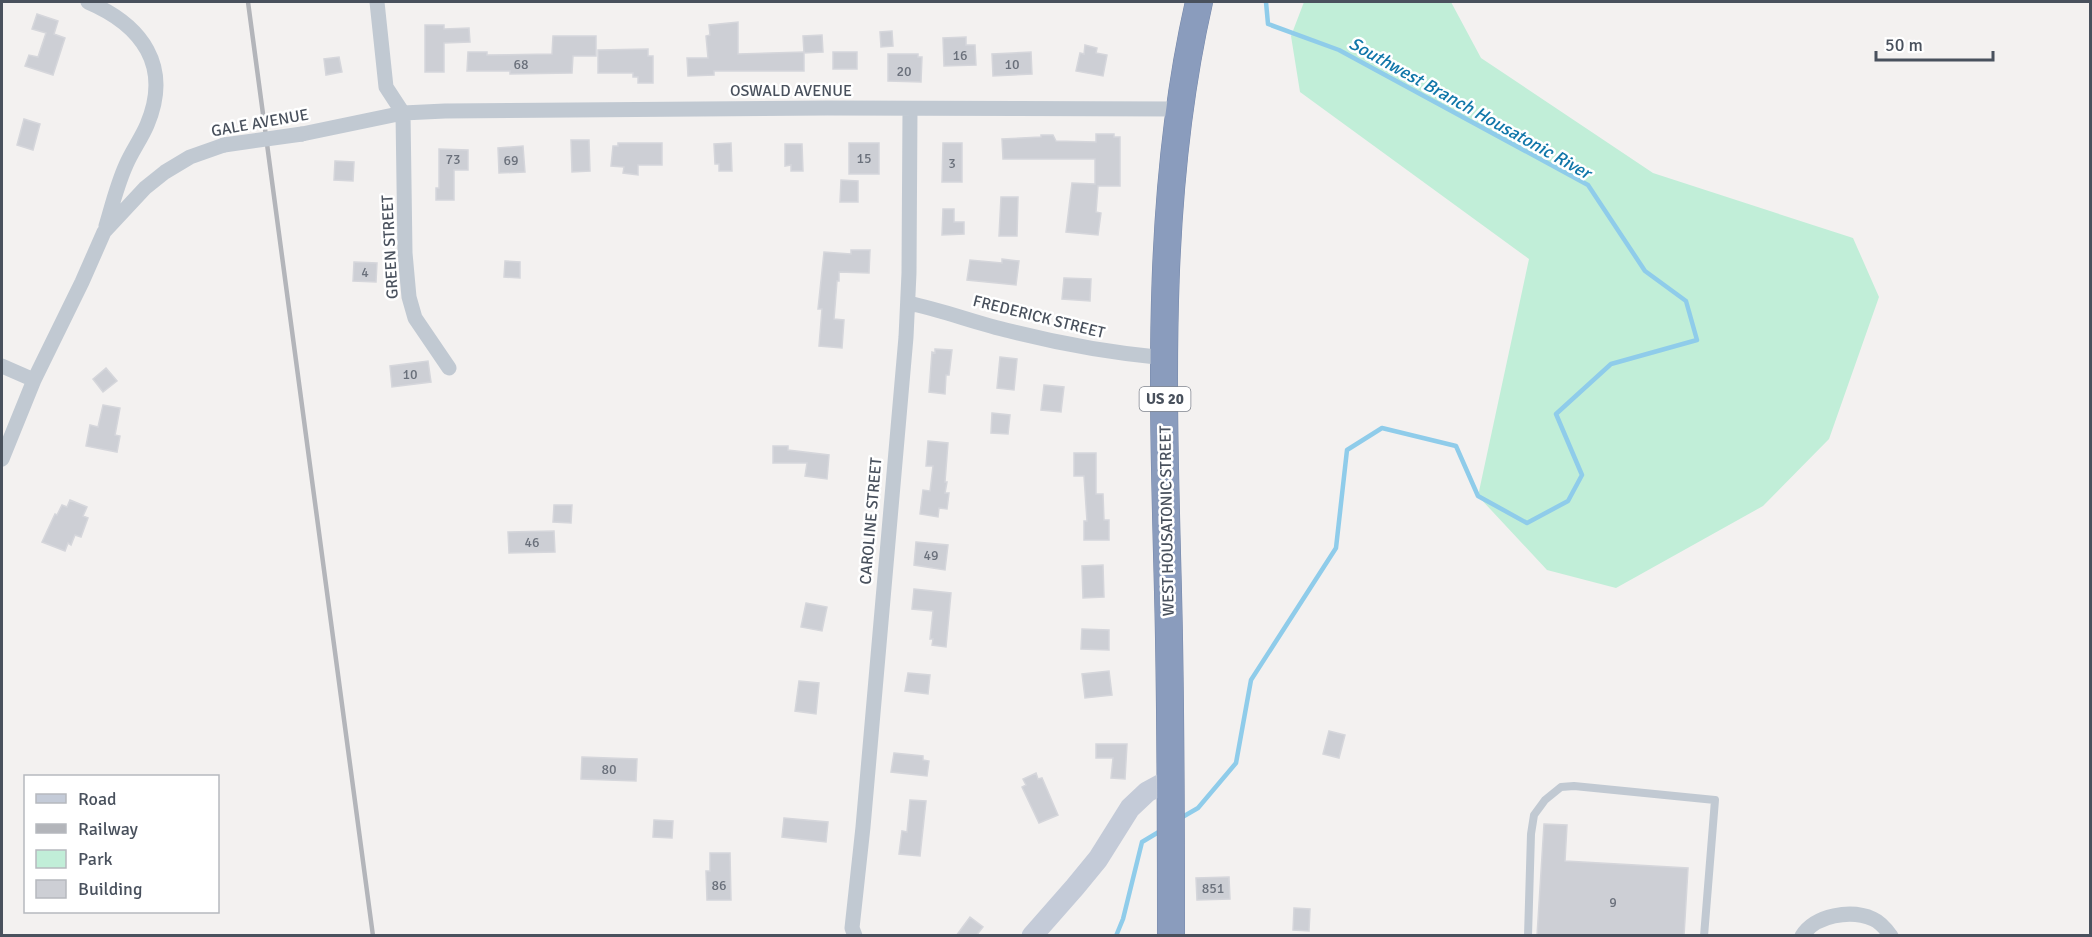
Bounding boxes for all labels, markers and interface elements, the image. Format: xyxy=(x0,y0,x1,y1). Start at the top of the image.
scale bar xyxy=(1876,24,1993,62)
water label: Southwest Branch Housatonic River xyxy=(1345,32,1597,185)
text: 50 m xyxy=(1885,34,1923,56)
house number: 16 xyxy=(952,47,968,64)
house number: 68 xyxy=(513,56,529,73)
house number: 10 xyxy=(1004,56,1020,73)
house number: 20 xyxy=(896,63,912,80)
street label: OSWALD AVENUE xyxy=(730,81,852,101)
street label: GALE AVENUE xyxy=(210,105,310,141)
house number: 15 xyxy=(856,150,872,167)
house number: 73 xyxy=(445,151,461,168)
house number: 69 xyxy=(503,152,519,169)
house number: 3 xyxy=(948,155,956,172)
street label: GREEN STREET xyxy=(377,194,403,300)
house number: 4 xyxy=(361,264,369,281)
street label: FREDERICK STREET xyxy=(971,291,1107,343)
house number: 10 xyxy=(402,366,418,383)
road number: US 20 xyxy=(1140,387,1190,411)
street label: WEST HOUSATONIC STREET xyxy=(1155,425,1179,617)
street label: CAROLINE STREET xyxy=(855,456,887,585)
house number: 46 xyxy=(524,534,540,551)
house number: 49 xyxy=(923,547,939,564)
house number: 80 xyxy=(601,761,617,778)
legend xyxy=(24,775,219,913)
text: Road xyxy=(78,788,117,810)
text: Railway xyxy=(78,818,139,840)
text: Park xyxy=(78,848,113,870)
house number: 86 xyxy=(711,877,727,894)
text: Building xyxy=(78,878,142,900)
house number: 851 xyxy=(1202,880,1224,897)
house number: 9 xyxy=(1609,894,1617,911)

